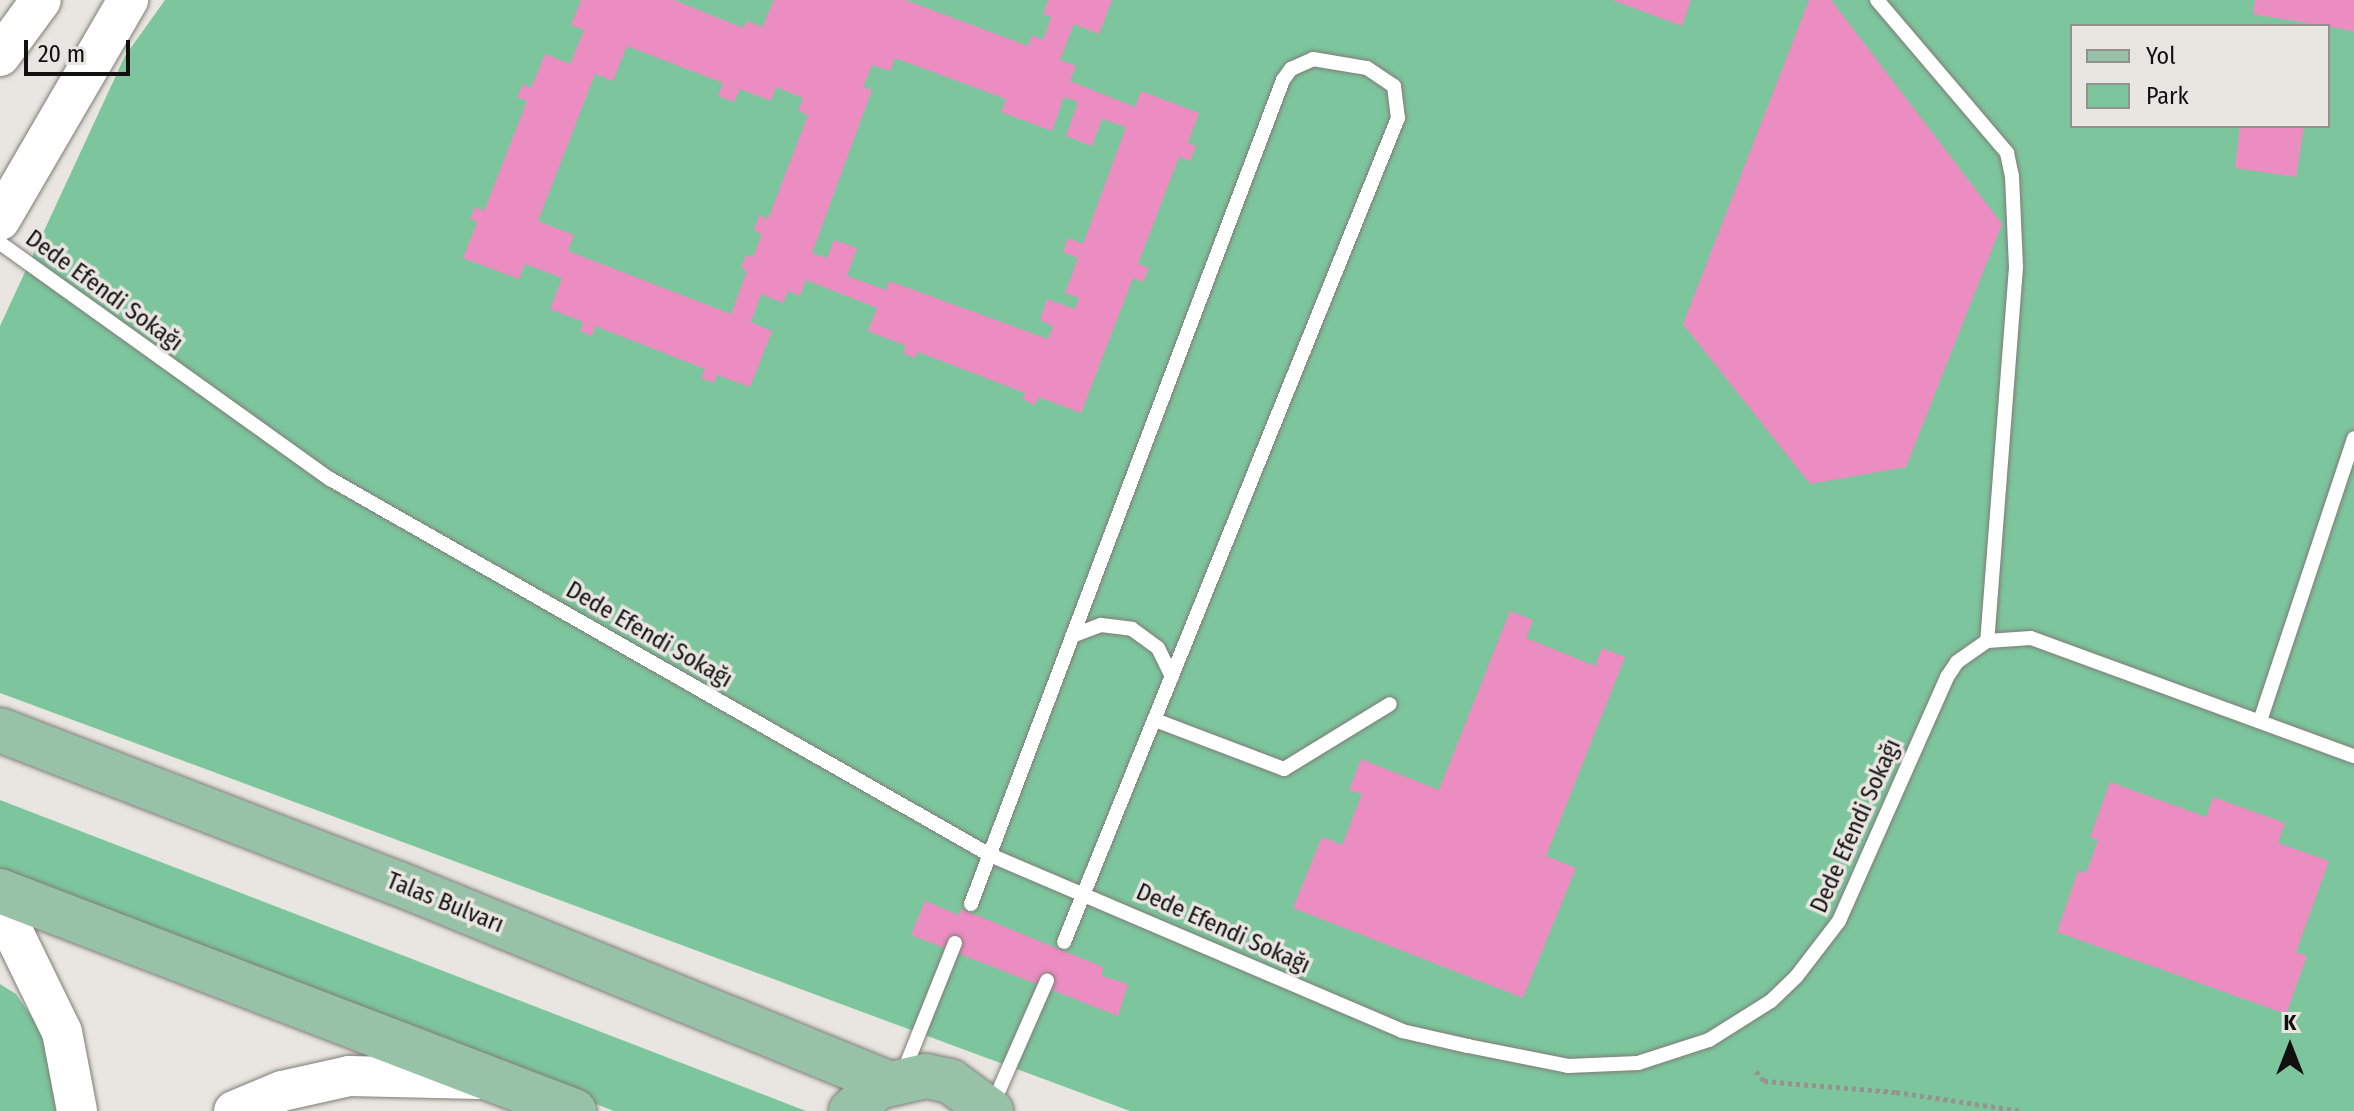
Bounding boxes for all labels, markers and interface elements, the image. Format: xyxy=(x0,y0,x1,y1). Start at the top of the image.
scale bar xyxy=(28,24,134,74)
legend xyxy=(2070,24,2330,128)
text: 20 m xyxy=(38,40,85,68)
text: Yol xyxy=(2146,42,2176,70)
text: Park xyxy=(2146,82,2189,110)
street label: Dede Efendi Sokağı xyxy=(20,224,188,358)
street label: Dede Efendi Sokağı xyxy=(561,576,737,694)
street label: Dede Efendi Sokağı xyxy=(1805,735,1907,917)
street label: Talas Bulvarı xyxy=(382,867,508,939)
street label: Dede Efendi Sokağı xyxy=(1132,878,1314,980)
north arrow xyxy=(2250,1007,2330,1087)
text: K xyxy=(2284,1009,2296,1036)

